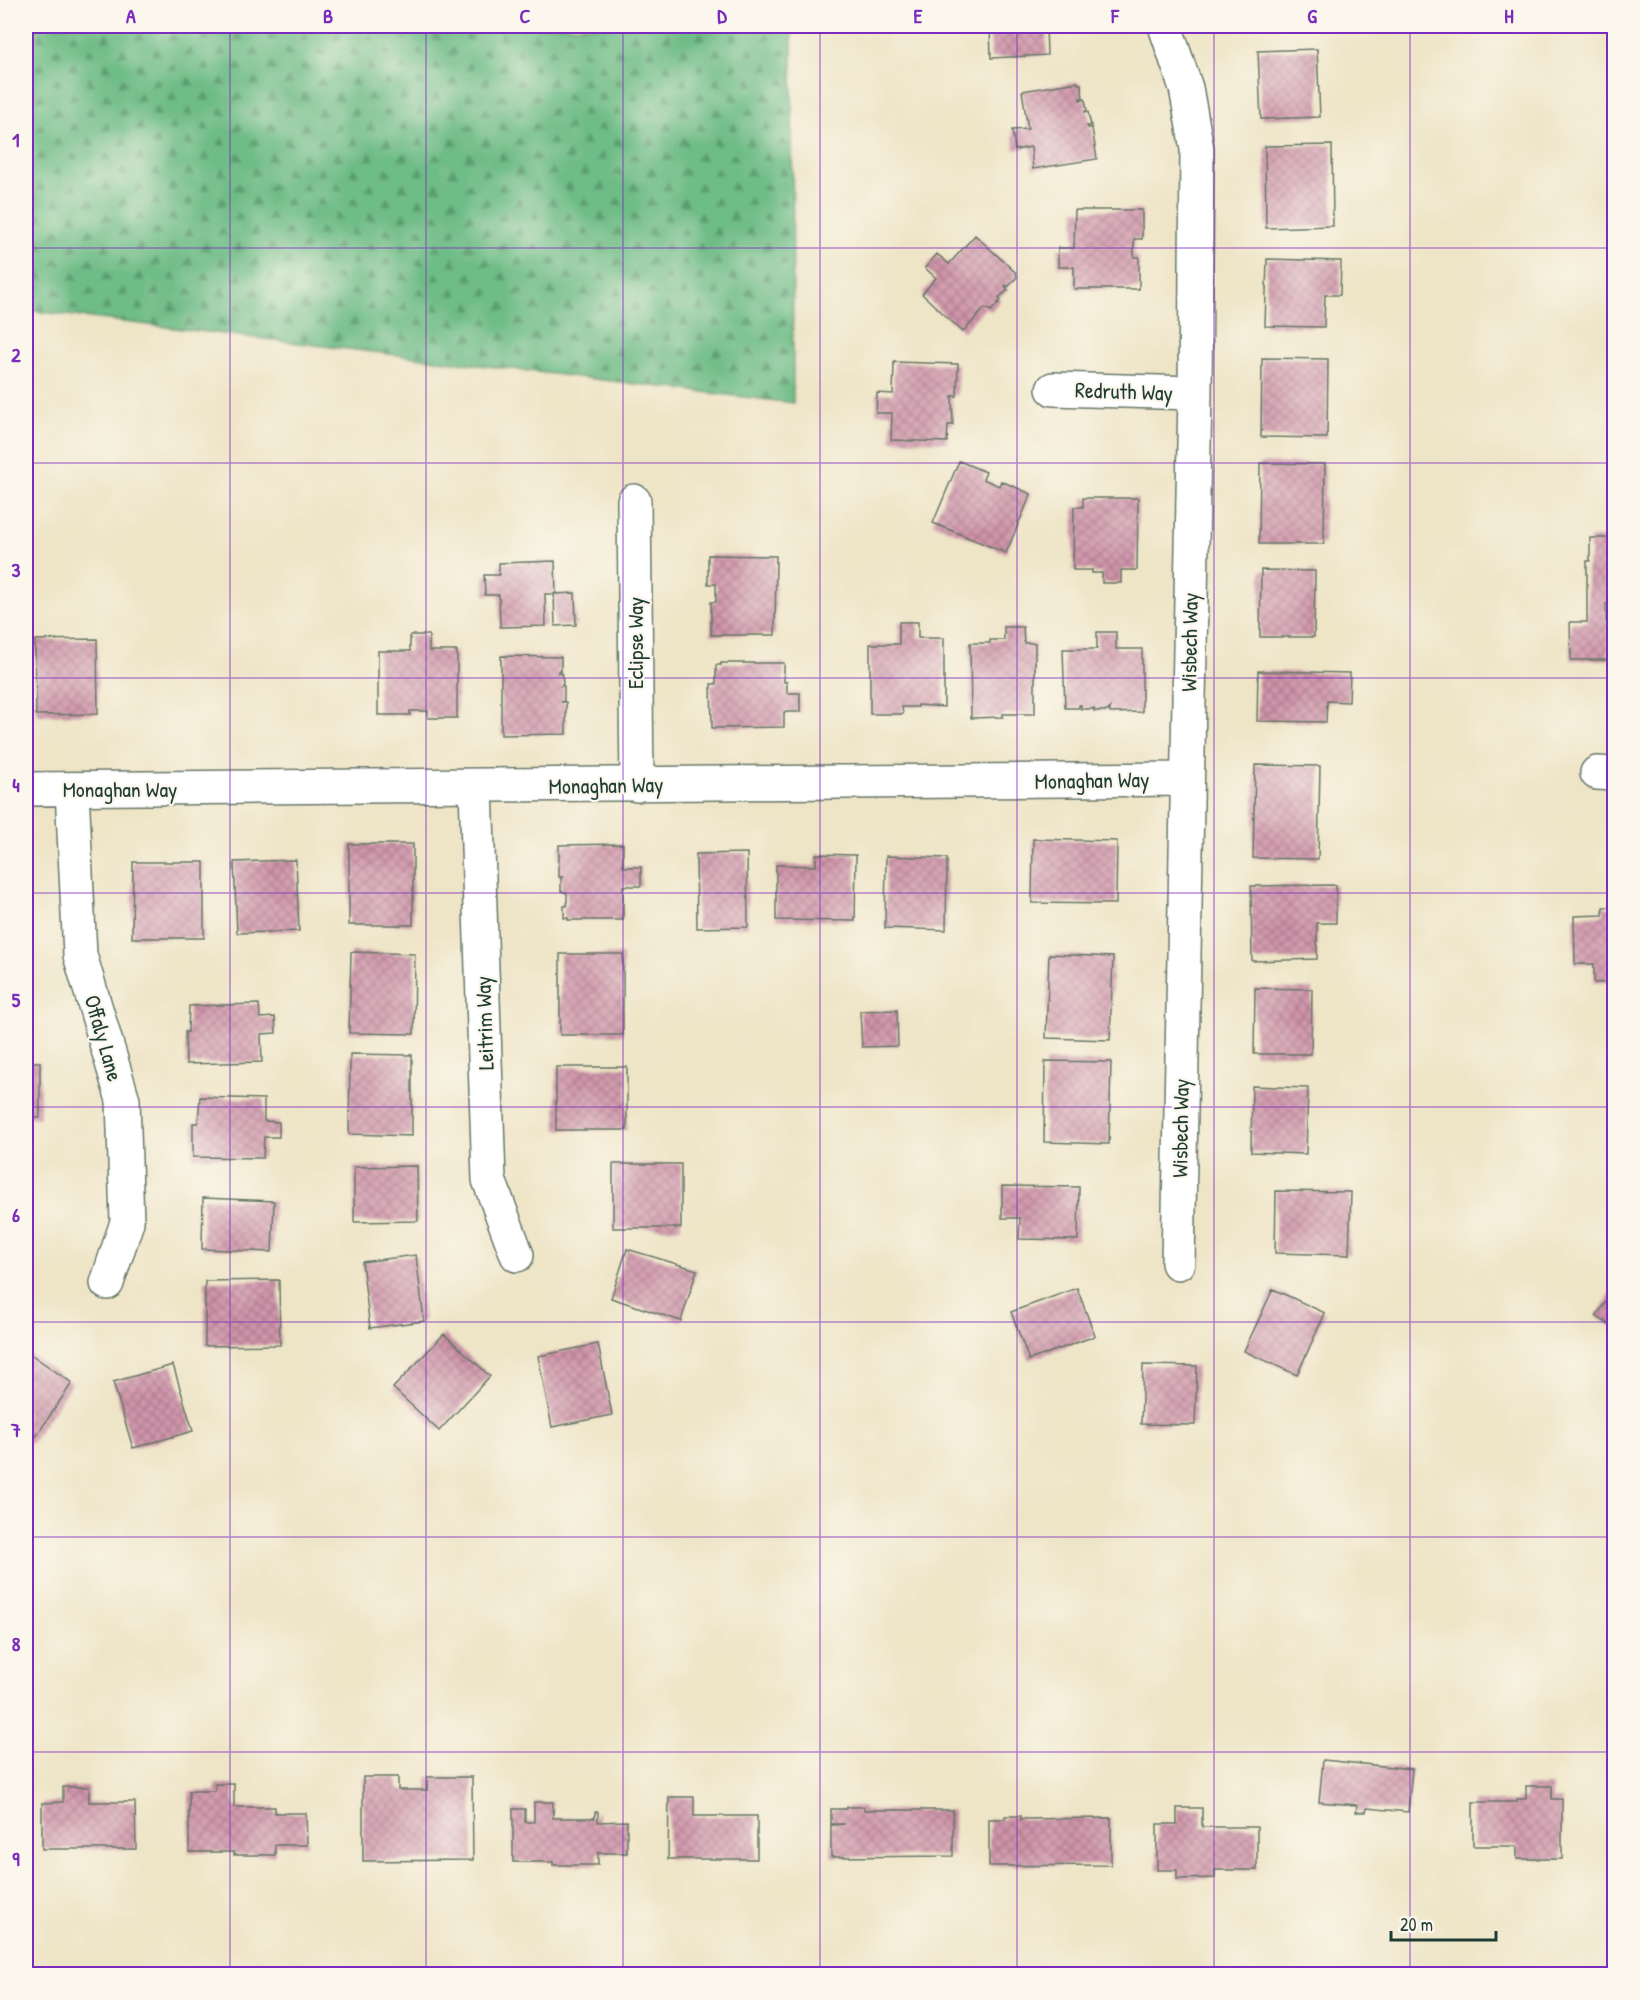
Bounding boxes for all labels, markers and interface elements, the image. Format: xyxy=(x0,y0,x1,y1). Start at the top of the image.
text: A xyxy=(126,2,136,29)
text: B xyxy=(323,2,333,29)
text: C xyxy=(520,2,531,29)
text: D xyxy=(717,2,727,29)
text: E xyxy=(914,2,923,29)
text: F xyxy=(1110,2,1120,29)
text: G xyxy=(1307,2,1317,29)
text: H xyxy=(1504,2,1514,29)
text: 1 xyxy=(12,126,20,153)
text: 2 xyxy=(11,341,21,368)
street label: Redruth Way xyxy=(1075,374,1173,408)
text: 3 xyxy=(12,556,21,583)
street label: Wisbech Way xyxy=(1173,592,1205,692)
street label: Eclipse Way xyxy=(620,597,650,689)
street label: Monaghan Way xyxy=(1034,764,1150,796)
street label: Monaghan Way xyxy=(548,769,664,801)
text: 4 xyxy=(12,771,20,798)
street label: Monaghan Way xyxy=(63,774,177,804)
street label: Leitrim Way xyxy=(467,975,501,1071)
text: 5 xyxy=(12,986,21,1013)
street label: Offaly Lane xyxy=(77,992,131,1085)
street label: Wisbech Way xyxy=(1164,1078,1196,1178)
text: 6 xyxy=(12,1201,20,1228)
text: 7 xyxy=(10,1416,21,1443)
text: 8 xyxy=(12,1630,21,1657)
text: 9 xyxy=(12,1845,20,1872)
scale bar xyxy=(1391,1904,1496,1942)
text: 20 m xyxy=(1400,1912,1433,1937)

